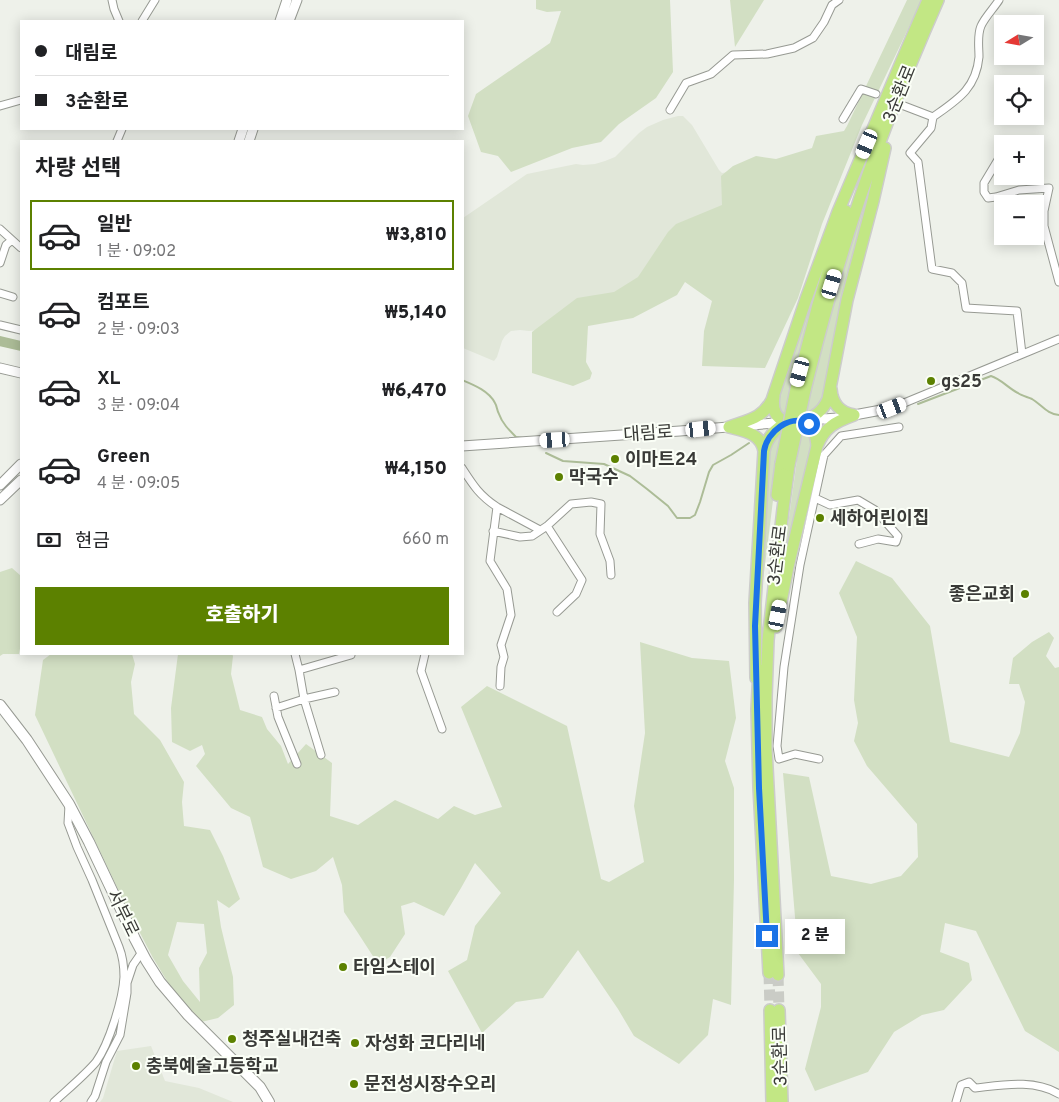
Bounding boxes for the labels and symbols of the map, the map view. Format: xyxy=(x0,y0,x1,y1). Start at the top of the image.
north arrow xyxy=(994,15,1044,65)
street label: 3순환로 xyxy=(878,62,922,127)
car xyxy=(854,127,879,161)
car xyxy=(820,267,843,301)
car xyxy=(788,356,811,388)
place label: gs25 xyxy=(941,371,982,394)
marker: gs25 xyxy=(925,375,937,387)
car xyxy=(875,396,908,420)
route start xyxy=(798,413,820,435)
car xyxy=(685,420,716,438)
street label: 대림로 xyxy=(623,421,674,448)
car xyxy=(539,432,570,448)
place label: 이마트24 xyxy=(625,449,697,472)
marker: 이마트24 xyxy=(609,453,621,465)
place label: 막국수 xyxy=(569,467,619,490)
marker: 막국수 xyxy=(553,471,565,483)
place label: 세하어린이집 xyxy=(830,508,929,531)
marker: 세하어린이집 xyxy=(814,512,826,524)
street label: 3순환로 xyxy=(763,524,794,587)
place label: 좋은교회 xyxy=(949,584,1015,607)
marker: 좋은교회 xyxy=(1019,588,1031,600)
car xyxy=(767,599,788,631)
street label: 서부로 xyxy=(100,886,143,941)
callout: 2 분 xyxy=(784,918,844,954)
route end xyxy=(756,925,778,947)
place label: 타임스테이 xyxy=(353,957,436,980)
marker: 타임스테이 xyxy=(337,961,349,973)
street label: 3순환로 xyxy=(769,1026,794,1086)
place label: 청주실내건축 xyxy=(242,1029,341,1052)
marker: 청주실내건축 xyxy=(226,1033,238,1045)
place label: 자성화 코다리네 xyxy=(365,1033,485,1056)
marker: 자성화 코다리네 xyxy=(349,1037,361,1049)
place label: 충북예술고등학교 xyxy=(146,1056,278,1079)
marker: 충북예술고등학교 xyxy=(130,1060,142,1072)
place label: 문전성시장수오리 xyxy=(364,1074,496,1097)
marker: 문전성시장수오리 xyxy=(348,1078,360,1090)

